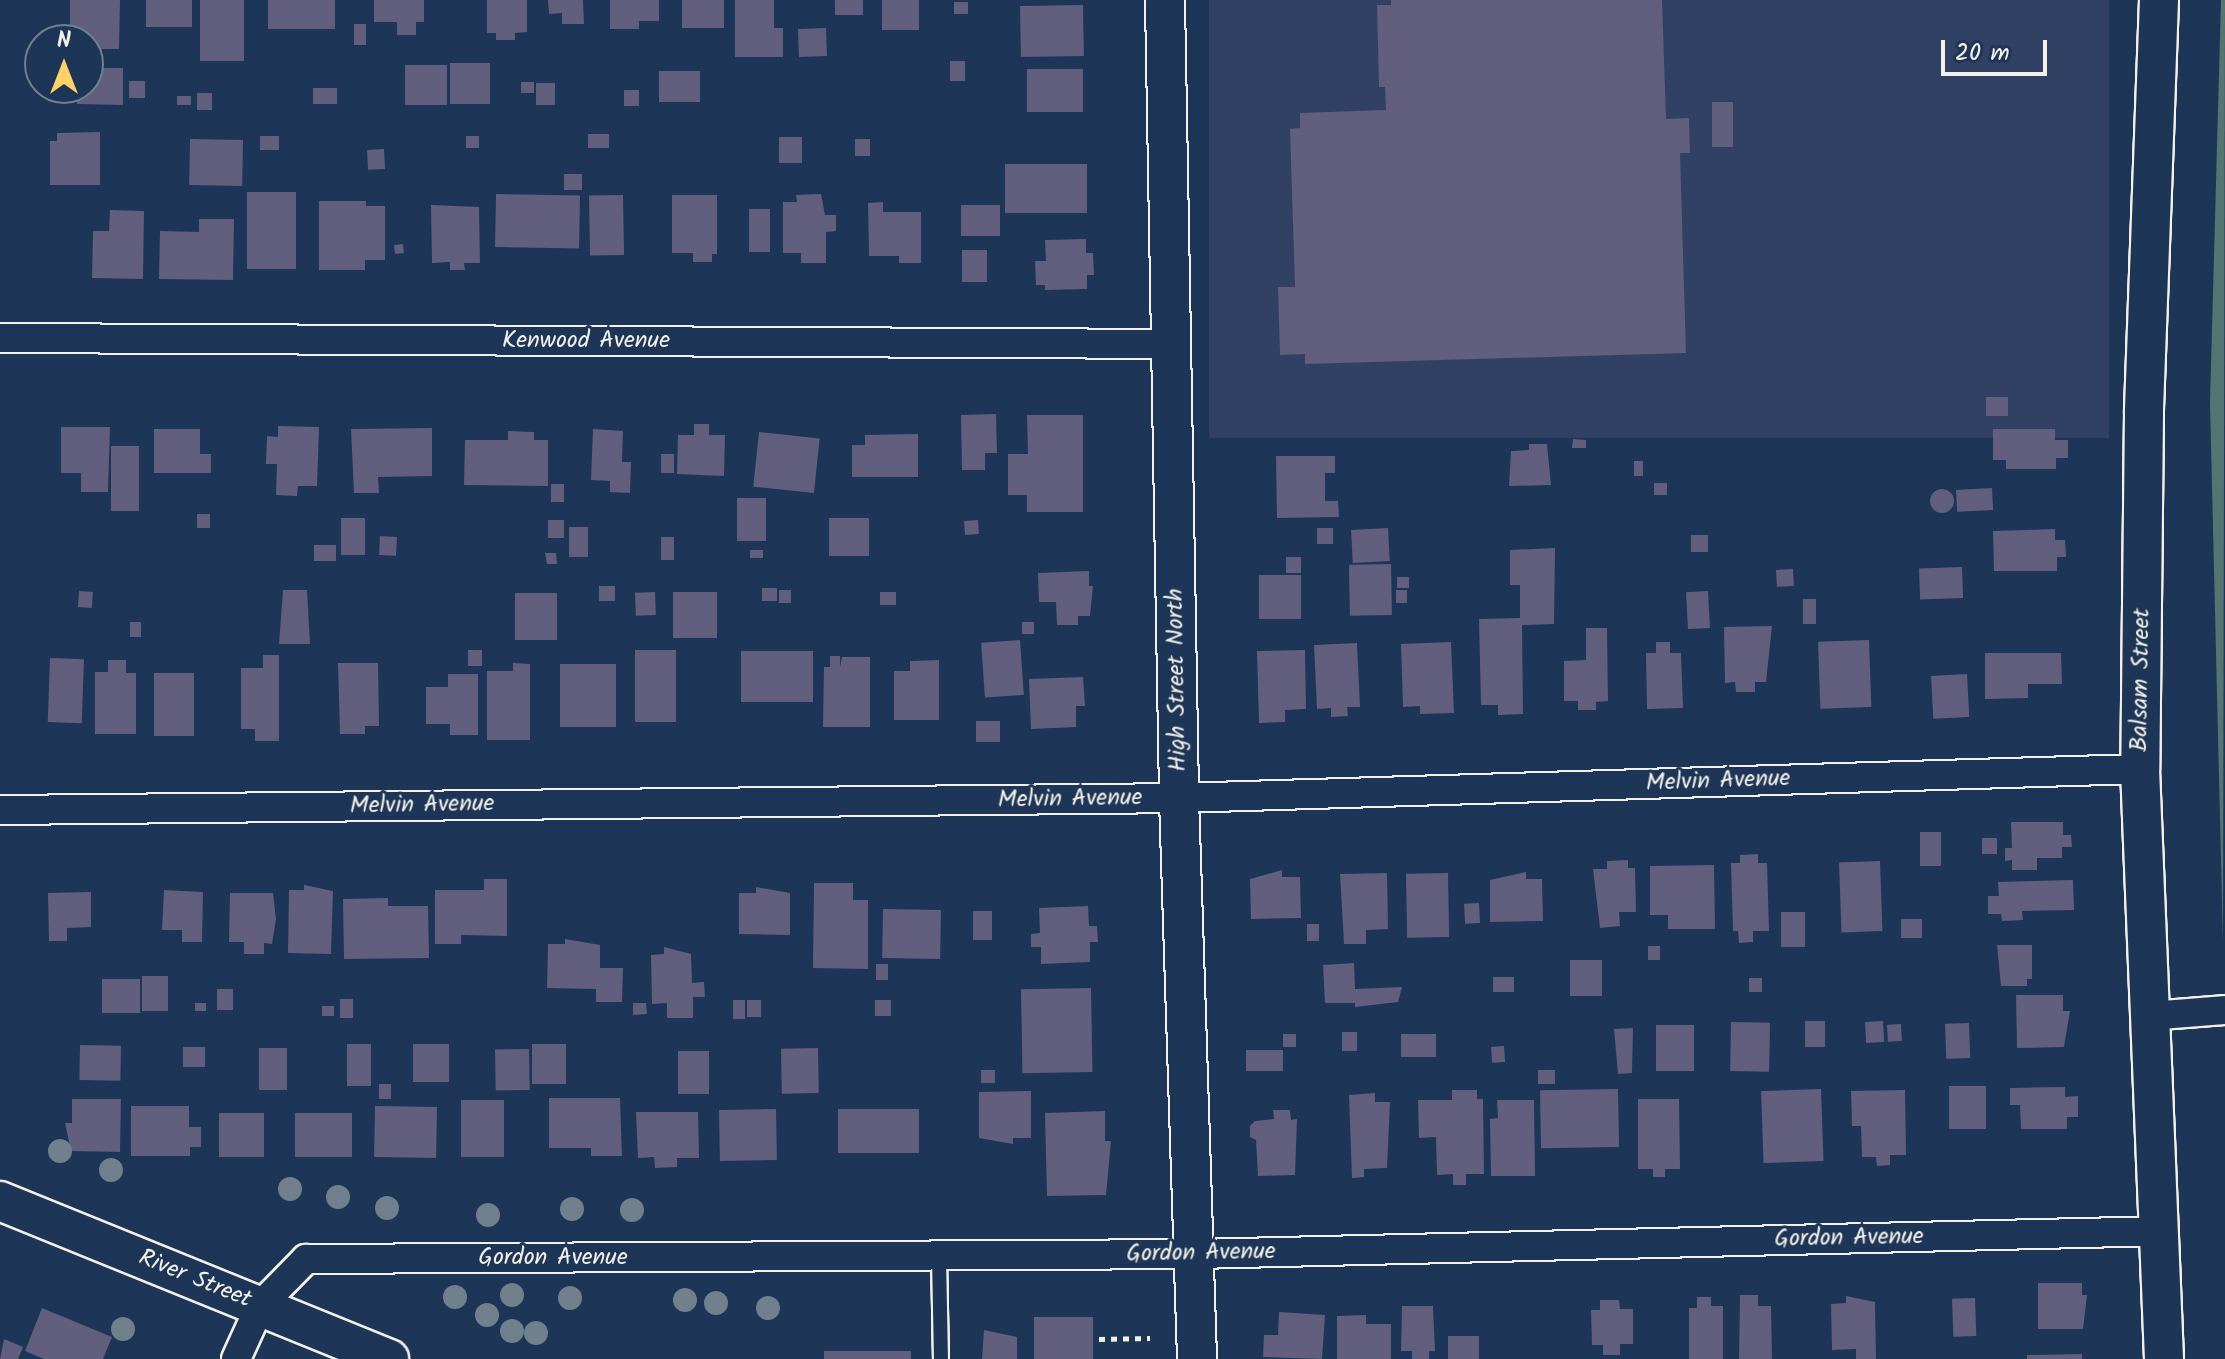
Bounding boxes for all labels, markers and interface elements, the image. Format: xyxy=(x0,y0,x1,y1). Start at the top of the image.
north arrow xyxy=(24,24,104,104)
text: N xyxy=(57,24,71,59)
scale bar xyxy=(1945,24,2051,74)
text: 20 m xyxy=(1955,34,2010,73)
street label: Kenwood Avenue xyxy=(502,327,670,355)
street label: High Street North xyxy=(1161,588,1193,772)
street label: Balsam Street xyxy=(2125,608,2157,752)
street label: Melvin Avenue xyxy=(1645,764,1791,798)
street label: Melvin Avenue xyxy=(997,783,1143,815)
street label: Melvin Avenue xyxy=(349,789,495,821)
street label: Gordon Avenue xyxy=(1774,1222,1924,1254)
street label: Gordon Avenue xyxy=(1126,1237,1276,1269)
street label: River Street xyxy=(134,1243,256,1315)
street label: Gordon Avenue xyxy=(478,1244,628,1272)

